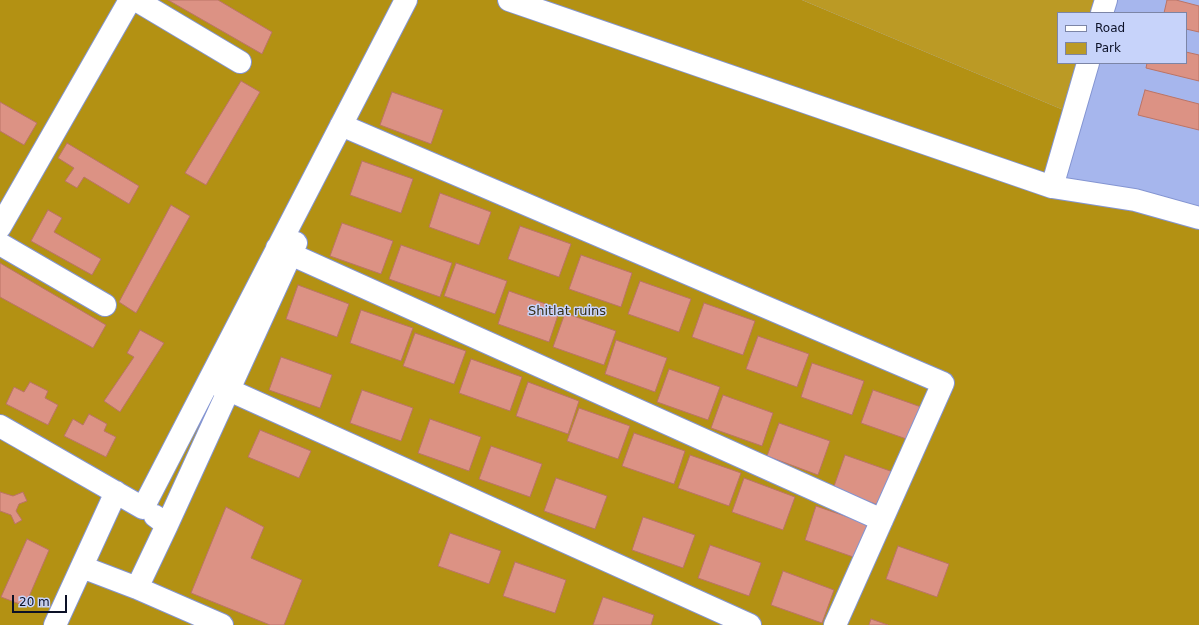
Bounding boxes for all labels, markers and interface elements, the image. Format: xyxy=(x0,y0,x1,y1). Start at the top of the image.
legend xyxy=(1057,12,1187,64)
text: Road xyxy=(1095,21,1125,35)
text: Park xyxy=(1095,41,1121,55)
park label: Shitlat ruins xyxy=(528,304,606,320)
scale bar xyxy=(14,587,69,613)
text: 20 m xyxy=(19,595,50,609)

